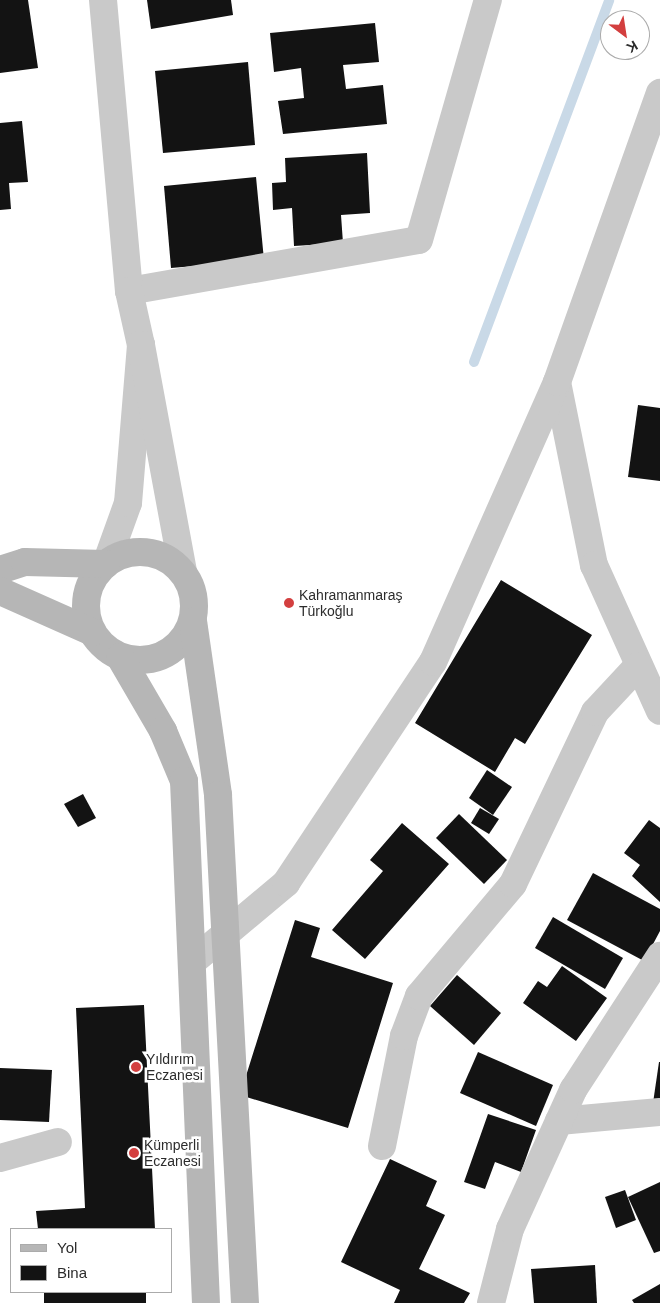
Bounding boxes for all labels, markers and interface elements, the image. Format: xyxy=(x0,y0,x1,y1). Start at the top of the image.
north arrow xyxy=(600,10,650,60)
text: K xyxy=(624,38,641,56)
place label: Kahramanmaraş Türkoğlu xyxy=(299,587,402,620)
marker: Kahramanmaraş Türkoğlu xyxy=(283,597,295,609)
place label: Yıldırım Eczanesi xyxy=(146,1051,203,1084)
marker: Yıldırım Eczanesi xyxy=(130,1061,142,1073)
place label: Kümperli Eczanesi xyxy=(144,1137,201,1170)
marker: Kümperli Eczanesi xyxy=(128,1147,140,1159)
legend xyxy=(10,1228,172,1293)
text: Yol xyxy=(57,1239,77,1256)
text: Bina xyxy=(57,1264,87,1281)

